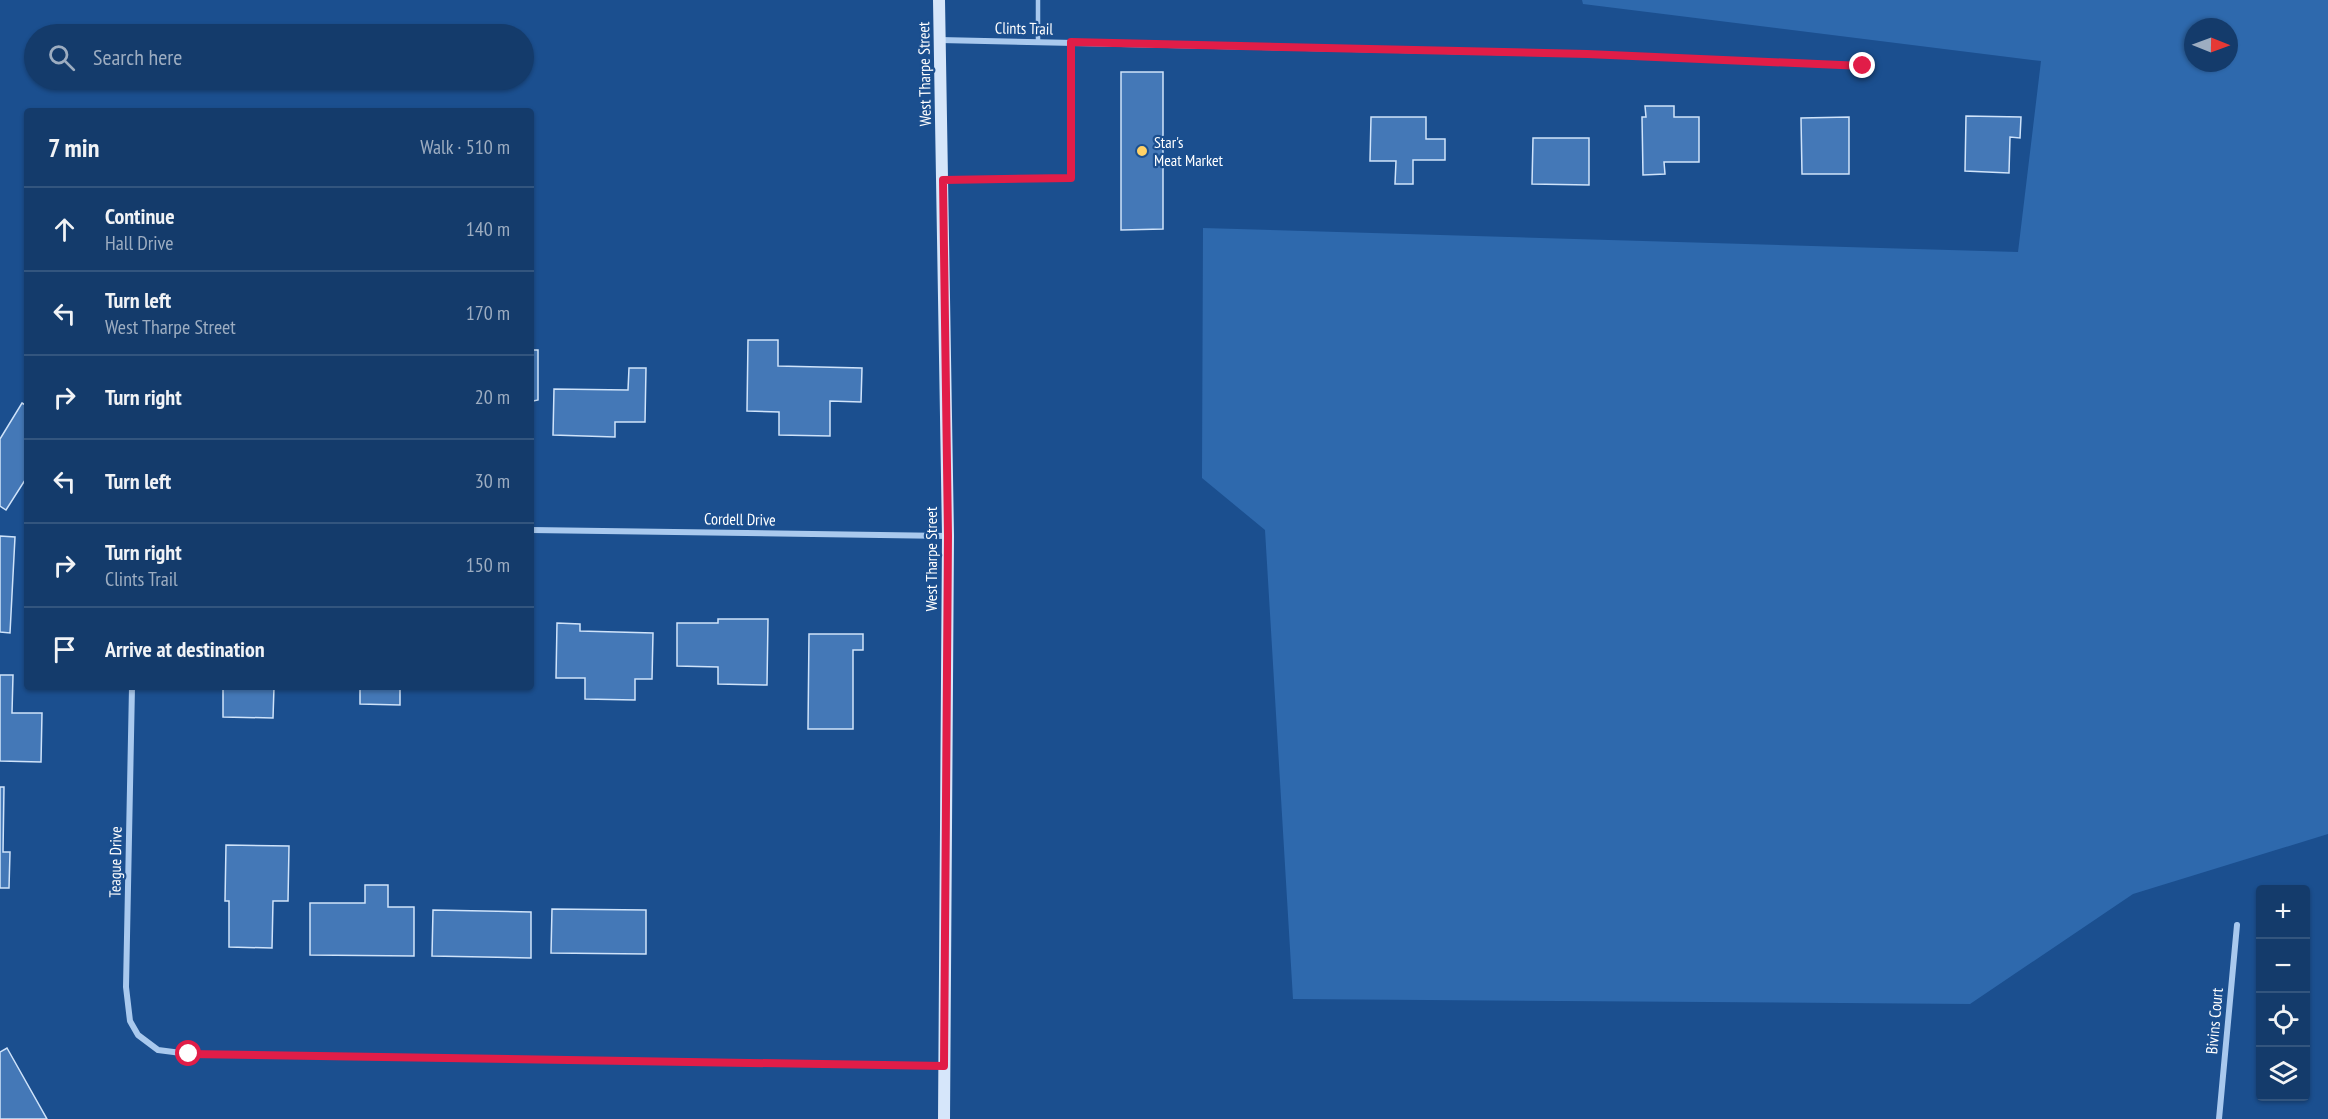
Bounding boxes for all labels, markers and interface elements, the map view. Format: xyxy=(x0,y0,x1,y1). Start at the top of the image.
street label: Clints Trail xyxy=(995,17,1053,39)
north arrow xyxy=(2184,18,2238,72)
street label: West Tharpe Street xyxy=(913,21,935,126)
search box xyxy=(24,24,534,90)
icon: search xyxy=(45,41,78,74)
text: Search here xyxy=(93,43,182,71)
route end xyxy=(1849,52,1875,78)
text: 7 min xyxy=(48,131,99,164)
place label: Star's Meat Market xyxy=(1154,132,1224,170)
text: Walk · 510 m xyxy=(420,134,510,160)
marker: Star's Meat Market xyxy=(1135,144,1149,158)
text: Continue xyxy=(105,202,175,230)
icon: ahead xyxy=(48,213,81,246)
text: 140 m xyxy=(466,216,510,242)
text: Hall Drive xyxy=(105,230,174,256)
text: Turn left xyxy=(105,286,171,314)
icon: left xyxy=(48,297,81,330)
text: 170 m xyxy=(466,300,510,326)
text: West Tharpe Street xyxy=(105,314,236,340)
icon: right xyxy=(48,381,81,414)
text: Turn right xyxy=(105,383,182,411)
text: 20 m xyxy=(475,384,510,410)
icon: left xyxy=(48,465,81,498)
text: Turn left xyxy=(105,467,171,495)
text: 30 m xyxy=(475,468,510,494)
street label: West Tharpe Street xyxy=(921,506,941,611)
street label: Cordell Drive xyxy=(704,508,776,530)
text: Turn right xyxy=(105,538,182,566)
icon: right xyxy=(48,549,81,582)
text: 150 m xyxy=(466,552,510,578)
text: Clints Trail xyxy=(105,566,178,592)
icon: arrive xyxy=(48,633,81,666)
text: Arrive at destination xyxy=(105,635,265,663)
street label: Teague Drive xyxy=(104,826,126,898)
map controls xyxy=(2256,885,2310,1101)
button: + xyxy=(2256,885,2310,939)
button: − xyxy=(2256,939,2310,993)
street label: Bivins Court xyxy=(2201,986,2227,1055)
button: locate xyxy=(2256,993,2310,1047)
route start xyxy=(175,1040,201,1066)
button: layers xyxy=(2256,1047,2310,1101)

